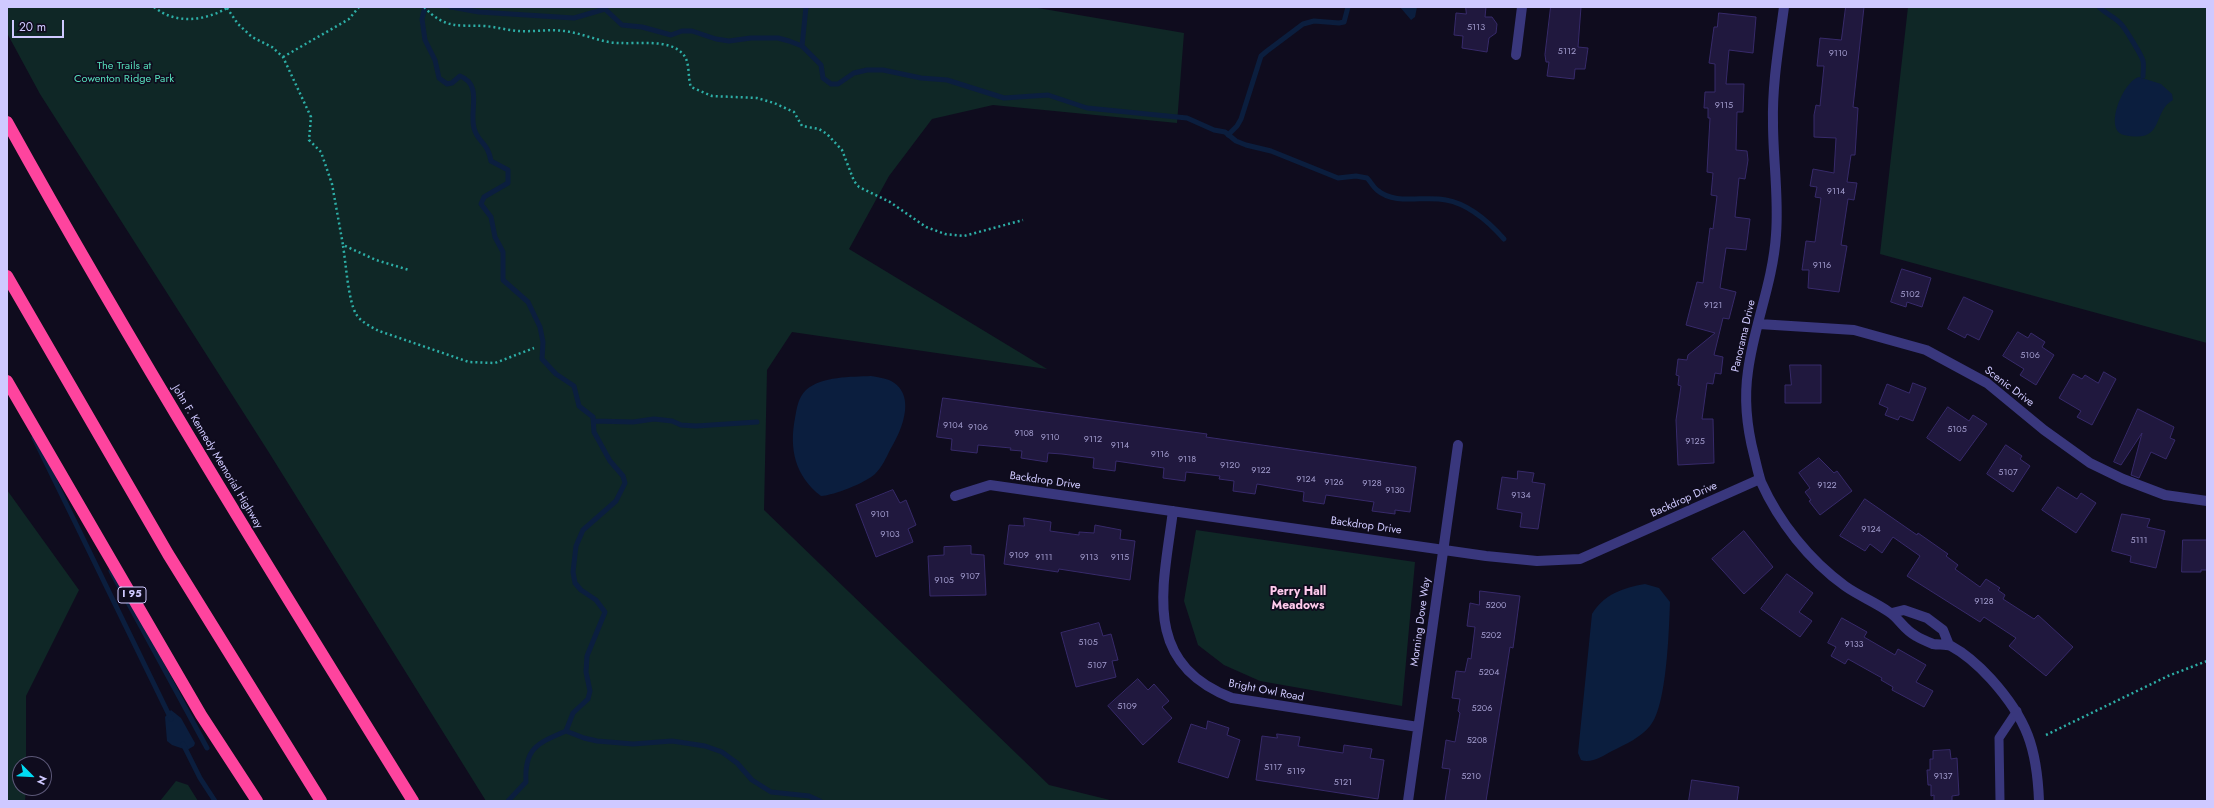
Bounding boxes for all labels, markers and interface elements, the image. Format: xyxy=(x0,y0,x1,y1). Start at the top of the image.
scale bar xyxy=(14,12,66,38)
text: 20 m xyxy=(19,18,46,36)
house number: 5113 xyxy=(1467,23,1485,33)
house number: 5112 xyxy=(1558,47,1576,57)
house number: 9110 xyxy=(1829,49,1847,59)
park label: The Trails at Cowenton Ridge Park xyxy=(74,59,174,85)
house number: 9115 xyxy=(1715,101,1733,111)
house number: 9114 xyxy=(1827,187,1845,197)
house number: 9116 xyxy=(1813,261,1831,271)
house number: 5102 xyxy=(1900,290,1920,300)
street label: Panorama Drive xyxy=(1729,299,1759,373)
house number: 9121 xyxy=(1704,301,1722,311)
house number: 5106 xyxy=(2020,351,2040,361)
street label: Scenic Drive xyxy=(1982,364,2036,410)
street label: John F. Kennedy Memorial Highway xyxy=(169,383,265,531)
house number: 9104 xyxy=(943,421,963,431)
house number: 9106 xyxy=(968,423,988,433)
house number: 5105 xyxy=(1947,425,1967,435)
house number: 9108 xyxy=(1014,429,1034,439)
house number: 9110 xyxy=(1041,433,1059,443)
house number: 9112 xyxy=(1084,435,1102,445)
house number: 9125 xyxy=(1685,437,1705,447)
house number: 9114 xyxy=(1111,441,1129,451)
house number: 9116 xyxy=(1151,450,1169,460)
house number: 9118 xyxy=(1178,455,1196,465)
house number: 9120 xyxy=(1220,461,1240,471)
house number: 9122 xyxy=(1251,466,1271,476)
house number: 5107 xyxy=(1998,468,2018,478)
street label: Backdrop Drive xyxy=(1009,469,1081,493)
house number: 9124 xyxy=(1296,475,1316,485)
house number: 9126 xyxy=(1324,478,1344,488)
house number: 9128 xyxy=(1362,479,1382,489)
street label: Backdrop Drive xyxy=(1649,479,1719,521)
house number: 9122 xyxy=(1817,481,1837,491)
house number: 9130 xyxy=(1385,486,1405,496)
house number: 9134 xyxy=(1511,491,1531,501)
house number: 9101 xyxy=(871,510,889,520)
street label: Backdrop Drive xyxy=(1330,514,1402,538)
house number: 9124 xyxy=(1861,525,1881,535)
house number: 9103 xyxy=(880,530,900,540)
house number: 5111 xyxy=(2130,536,2148,546)
house number: 9109 xyxy=(1009,551,1029,561)
house number: 9111 xyxy=(1035,553,1053,563)
house number: 9113 xyxy=(1080,553,1098,563)
house number: 9115 xyxy=(1111,553,1129,563)
house number: 9107 xyxy=(960,572,980,582)
house number: 9105 xyxy=(934,576,954,586)
street label: Morning Dove Way xyxy=(1408,577,1434,667)
district label: Perry Hall Meadows xyxy=(1270,585,1326,613)
road number: I 95 xyxy=(118,587,146,603)
house number: 9128 xyxy=(1974,597,1994,607)
house number: 5200 xyxy=(1486,601,1506,611)
house number: 5202 xyxy=(1481,631,1501,641)
house number: 5105 xyxy=(1078,638,1098,648)
house number: 9133 xyxy=(1844,640,1864,650)
house number: 5107 xyxy=(1087,661,1107,671)
house number: 5204 xyxy=(1479,668,1499,678)
street label: Bright Owl Road xyxy=(1227,677,1305,705)
house number: 5109 xyxy=(1117,702,1137,712)
house number: 5206 xyxy=(1472,704,1492,714)
house number: 5208 xyxy=(1467,736,1487,746)
north arrow xyxy=(12,756,52,796)
house number: 5117 xyxy=(1264,763,1282,773)
house number: 5119 xyxy=(1287,767,1305,777)
house number: 5210 xyxy=(1461,772,1481,782)
house number: 9137 xyxy=(1934,772,1952,782)
text: N xyxy=(33,773,51,788)
house number: 5121 xyxy=(1334,778,1352,788)

